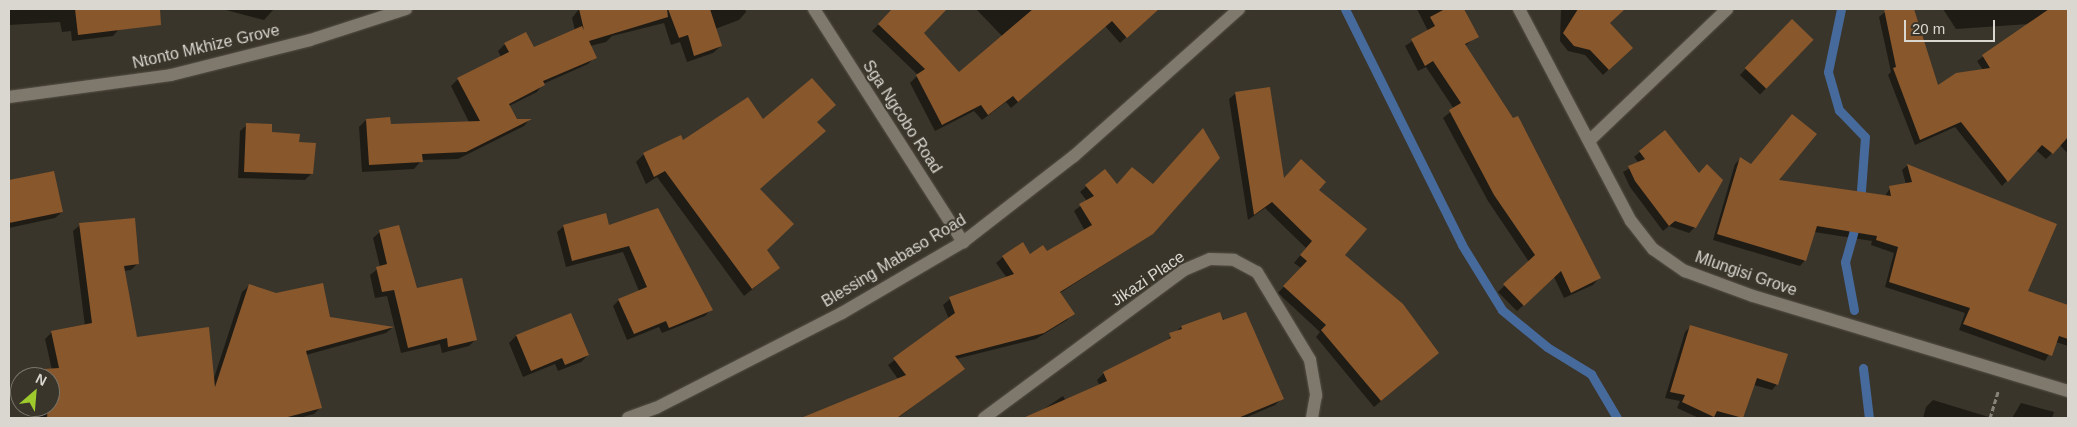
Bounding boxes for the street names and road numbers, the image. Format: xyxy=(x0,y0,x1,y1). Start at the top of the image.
street label: Ntonto Mkhize Grove xyxy=(131,21,281,73)
street label: Sga Ngcobo Road xyxy=(858,57,946,177)
street label: Blessing Mabaso Road xyxy=(819,210,969,312)
street label: Jikazi Place xyxy=(1108,247,1188,311)
street label: Mlungisi Grove xyxy=(1692,248,1800,300)

